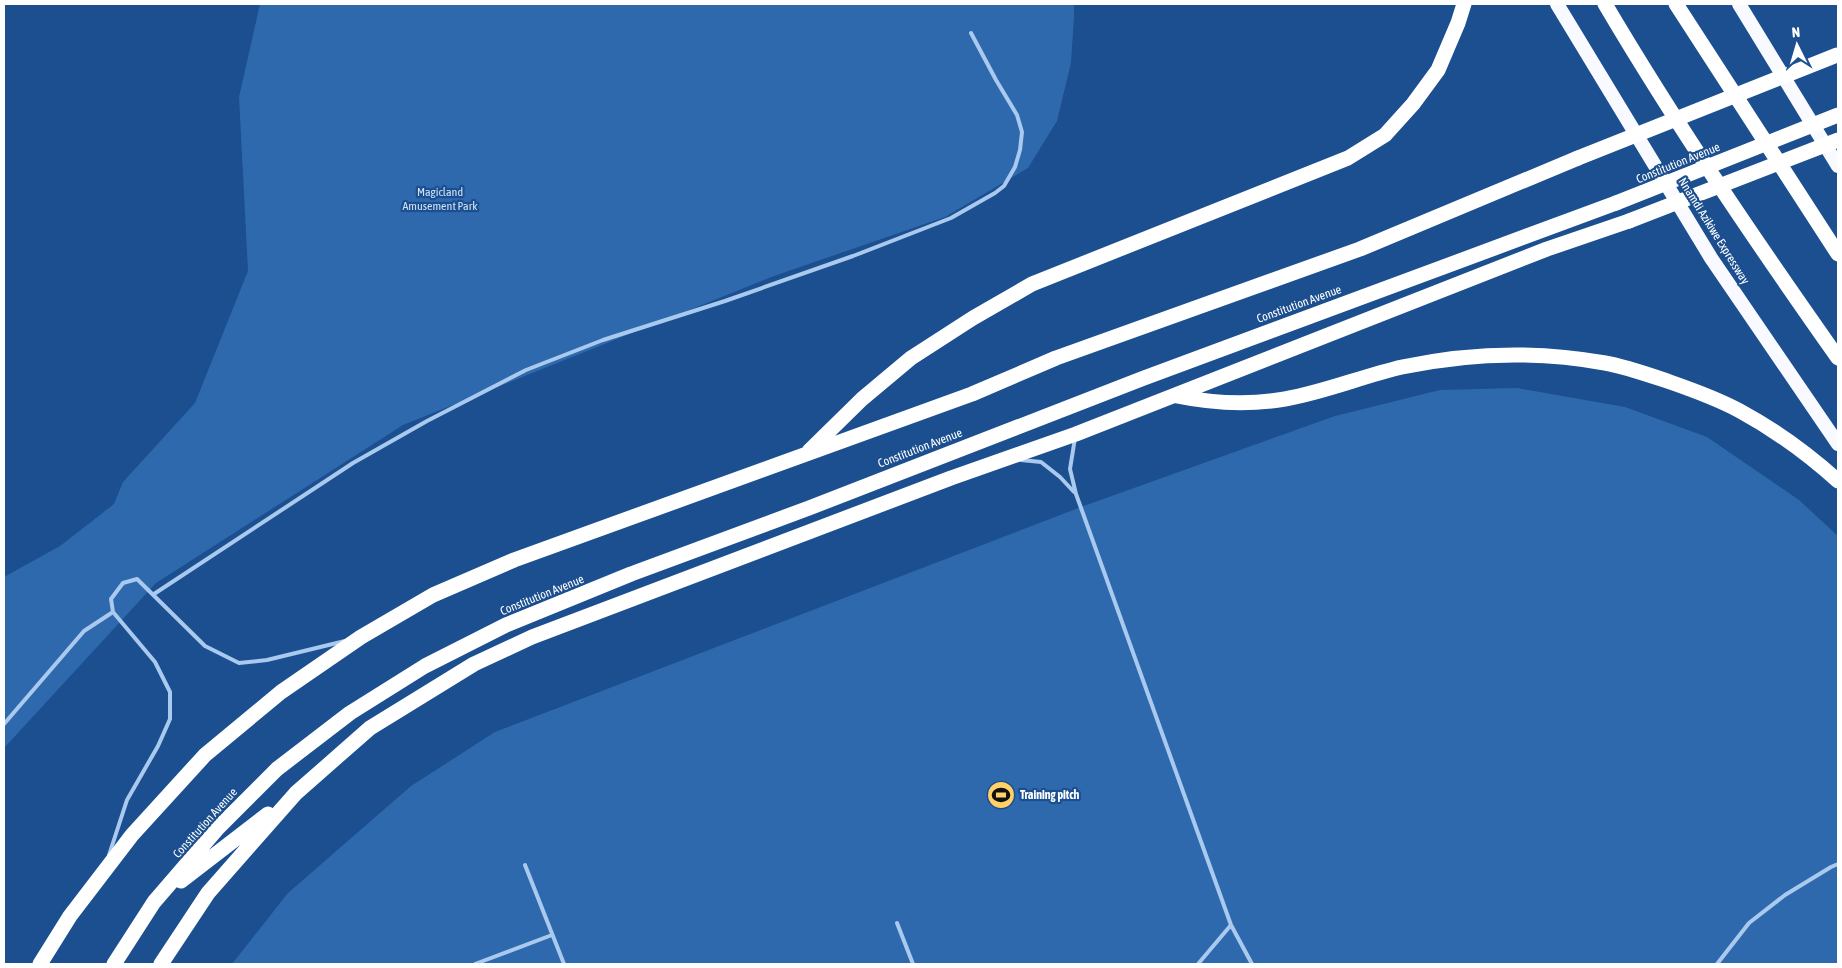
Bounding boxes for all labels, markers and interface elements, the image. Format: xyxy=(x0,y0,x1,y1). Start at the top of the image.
north arrow xyxy=(1772,20,1822,70)
text: N xyxy=(1791,24,1801,40)
street label: Constitution Avenue xyxy=(1634,140,1722,186)
street label: Nnamdi Azikiwe Expressway xyxy=(1676,175,1752,287)
park label: Magicland Amusement Park xyxy=(402,185,478,213)
street label: Constitution Avenue xyxy=(1255,282,1343,326)
street label: Constitution Avenue xyxy=(876,425,964,471)
street label: Constitution Avenue xyxy=(498,572,586,618)
sports icon: Training pitch xyxy=(986,780,1016,810)
street label: Constitution Avenue xyxy=(170,785,240,861)
place label: Training pitch xyxy=(1020,788,1080,802)

